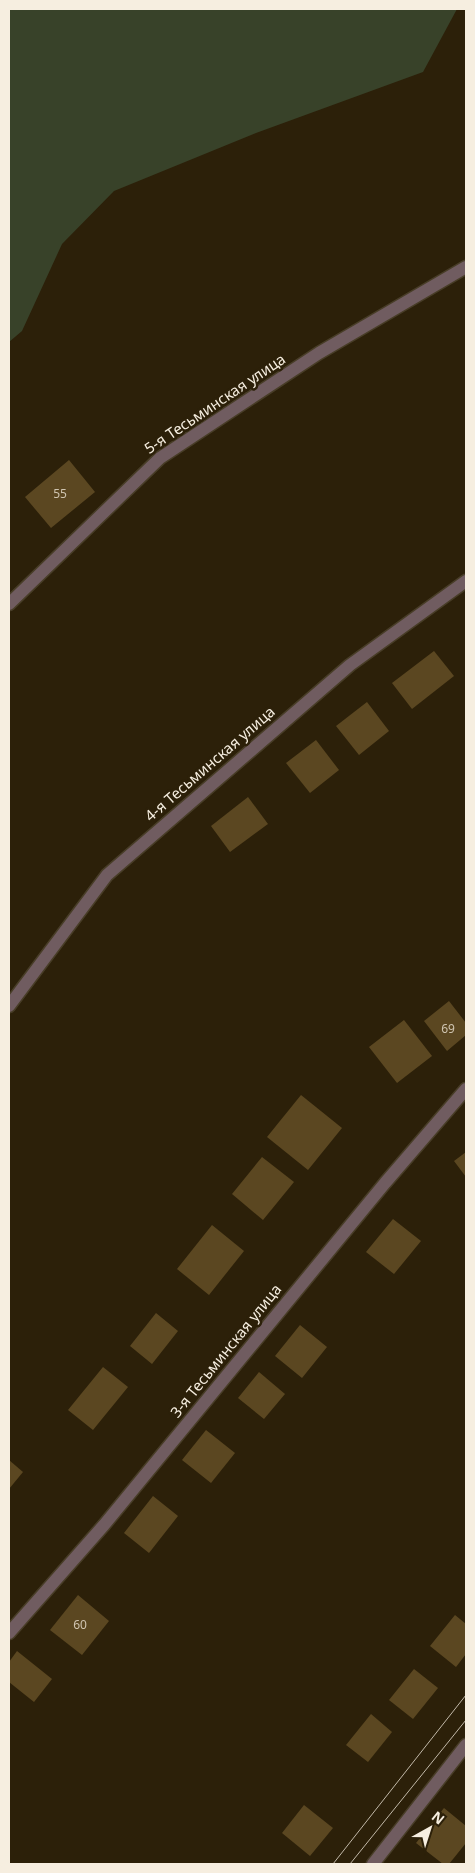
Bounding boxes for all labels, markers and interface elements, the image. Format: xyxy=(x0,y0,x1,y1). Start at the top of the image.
street label: 5-я Тесьминская улица xyxy=(140,348,289,458)
house number: 55 xyxy=(53,485,67,502)
street label: 4-я Тесьминская улица xyxy=(140,701,279,825)
house number: 69 xyxy=(441,1020,455,1037)
street label: 3-я Тесьминская улица xyxy=(165,1280,285,1421)
house number: 60 xyxy=(73,1616,87,1633)
north arrow xyxy=(405,1803,455,1853)
text: N xyxy=(428,1807,449,1828)

